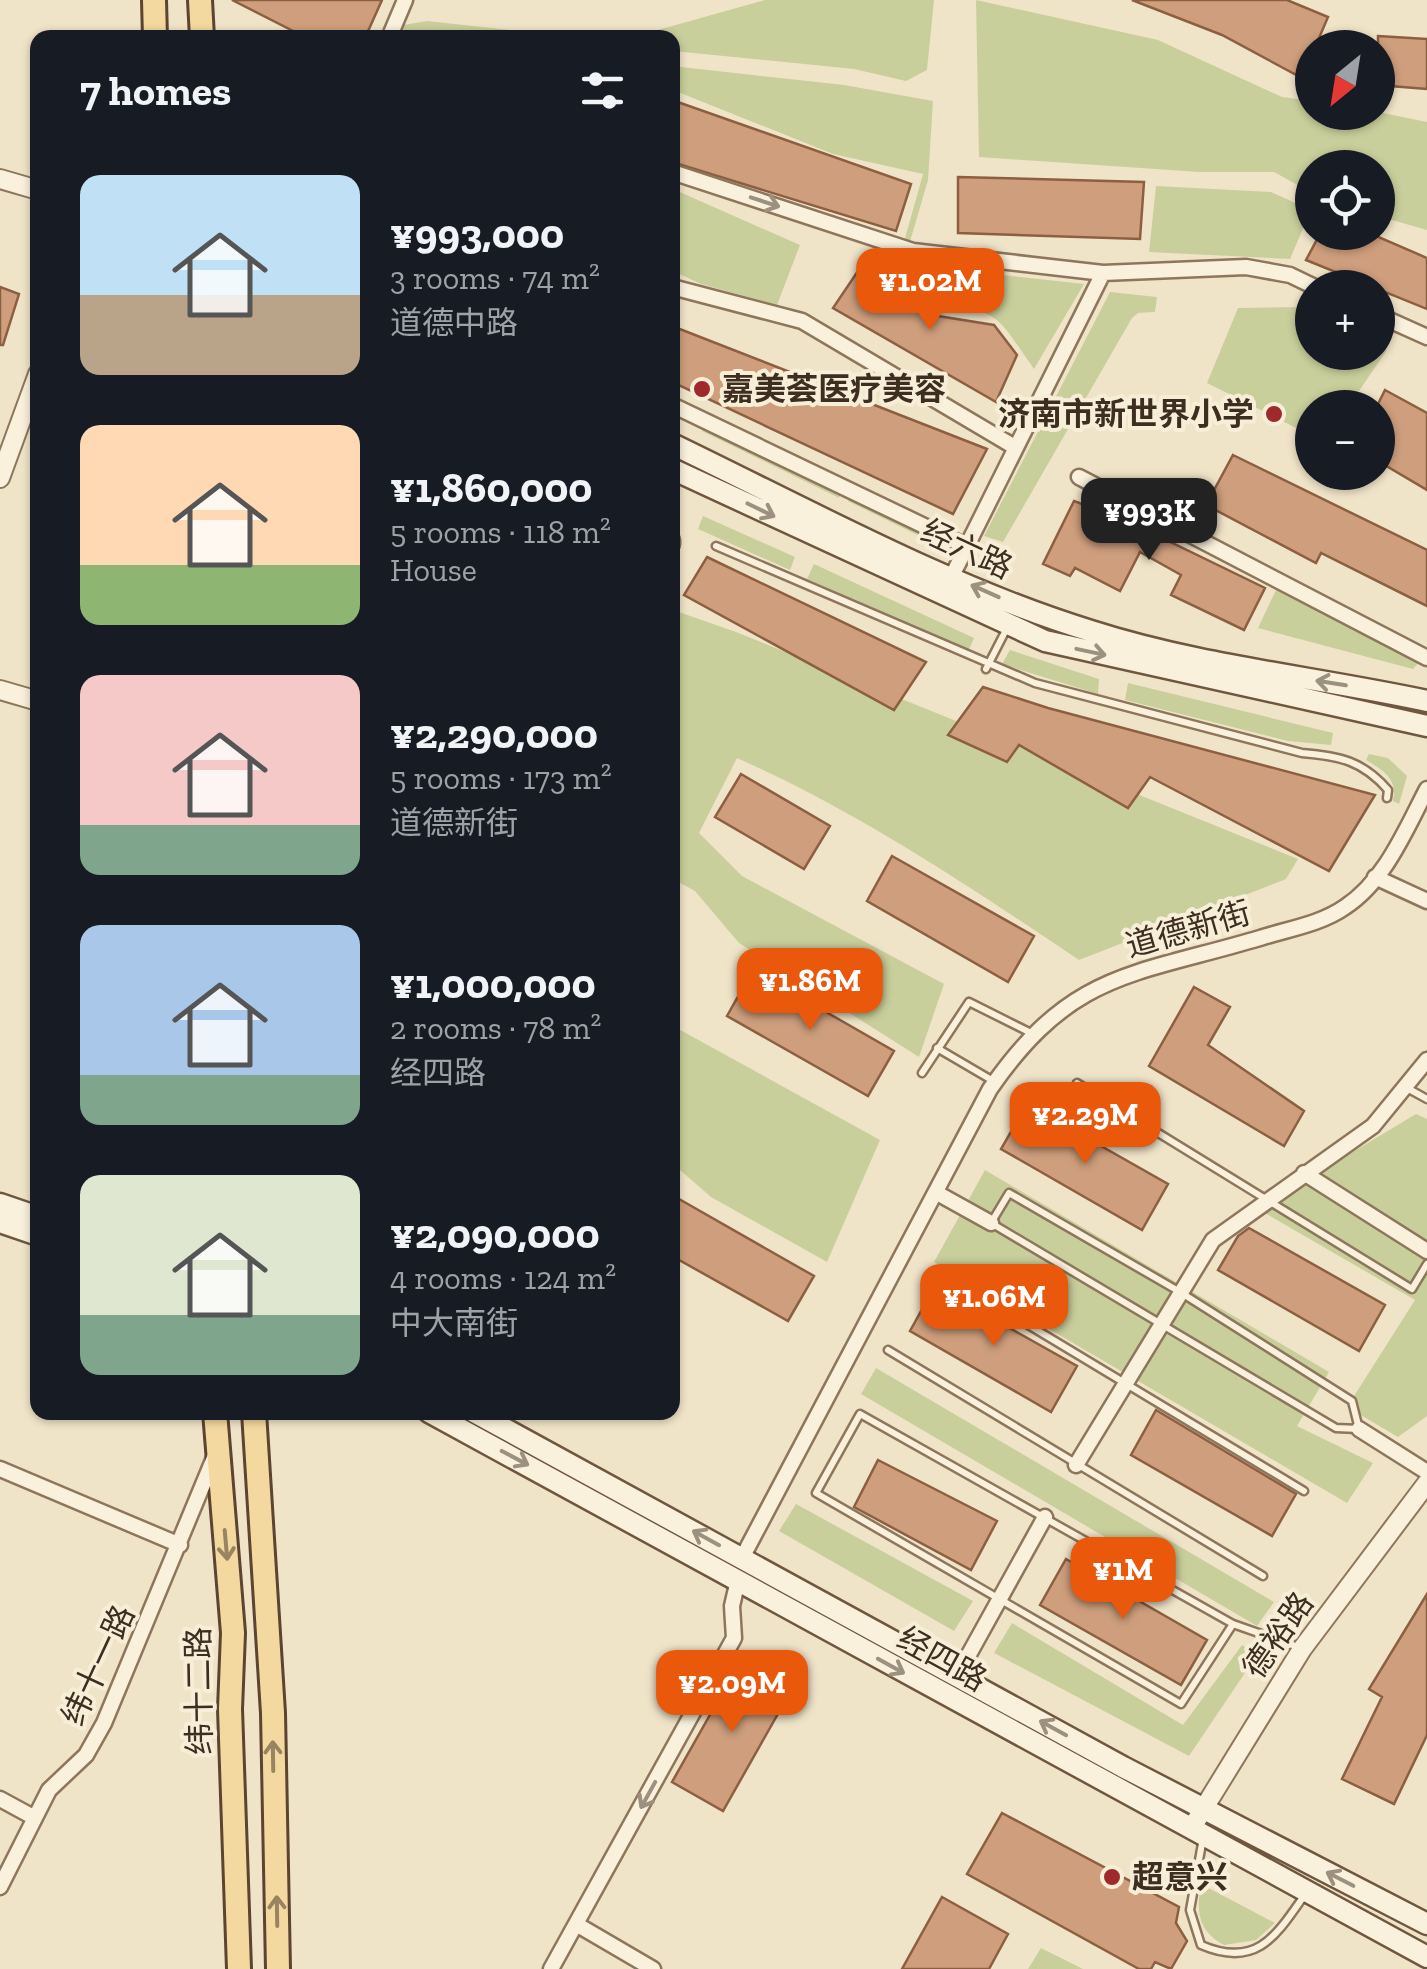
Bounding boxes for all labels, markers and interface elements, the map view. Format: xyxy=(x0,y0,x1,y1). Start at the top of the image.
north arrow xyxy=(1295,30,1395,130)
map controls xyxy=(1295,30,1395,490)
icon: filters xyxy=(575,63,630,118)
text: 7 homes xyxy=(80,65,231,116)
button: locate xyxy=(1295,150,1395,250)
one-way arrow xyxy=(749,195,780,213)
text: ¥993,000 xyxy=(390,208,564,259)
icon: home xyxy=(160,215,280,335)
pin: ¥1.02M xyxy=(849,248,1011,333)
text: 3 rooms · 74 m² xyxy=(390,259,600,297)
text: ¥1.02M xyxy=(878,261,982,299)
button: + xyxy=(1295,270,1395,370)
text: 道德中路 xyxy=(390,304,518,342)
place label: 嘉美荟医疗美容 xyxy=(722,370,946,408)
marker: 嘉美荟医疗美容 xyxy=(691,378,713,400)
button: − xyxy=(1295,390,1395,490)
place label: 济南市新世界小学 xyxy=(998,395,1254,433)
marker: 济南市新世界小学 xyxy=(1263,403,1285,425)
text: ¥1,860,000 xyxy=(390,462,593,513)
icon: home xyxy=(160,465,280,585)
pin: ¥993K xyxy=(1079,478,1219,563)
text: ¥993K xyxy=(1103,491,1195,529)
one-way arrow xyxy=(745,501,775,520)
street label: 经六路 xyxy=(915,511,1019,587)
text: 5 rooms · 118 m² xyxy=(390,513,611,551)
text: House xyxy=(390,551,477,589)
one-way arrow xyxy=(971,580,1001,599)
one-way arrow xyxy=(1074,643,1106,662)
one-way arrow xyxy=(1316,673,1348,692)
text: ¥2,290,000 xyxy=(390,708,598,759)
icon: home xyxy=(160,715,280,835)
text: 5 rooms · 173 m² xyxy=(390,759,612,797)
text: 道德新街 xyxy=(390,804,518,842)
street label: 道德新街 xyxy=(1121,893,1255,965)
pin: ¥1.86M xyxy=(729,948,891,1033)
text: ¥1,000,000 xyxy=(390,958,596,1009)
text: ¥1.86M xyxy=(759,961,861,999)
icon: home xyxy=(160,965,280,1085)
text: 2 rooms · 78 m² xyxy=(390,1009,601,1047)
text: 经四路 xyxy=(390,1054,486,1092)
pin: ¥2.29M xyxy=(1004,1082,1166,1167)
text: ¥2.29M xyxy=(1032,1095,1138,1133)
text: ¥2,090,000 xyxy=(390,1208,600,1259)
icon: home xyxy=(160,1215,280,1335)
text: 4 rooms · 124 m² xyxy=(390,1259,616,1297)
pin: ¥1.06M xyxy=(913,1264,1075,1349)
text: ¥1.06M xyxy=(942,1277,1046,1315)
text: 中大南街 xyxy=(390,1304,518,1342)
one-way arrow xyxy=(499,1449,529,1468)
one-way arrow xyxy=(216,1528,235,1560)
one-way arrow xyxy=(692,1528,722,1548)
pin: ¥1M xyxy=(1075,1537,1171,1622)
text: ¥1M xyxy=(1093,1550,1153,1588)
street label: 德裕路 xyxy=(1235,1585,1321,1685)
street label: 纬十一路 xyxy=(54,1599,142,1731)
street label: 经四路 xyxy=(891,1619,993,1699)
street label: 纬十二路 xyxy=(179,1627,219,1755)
pin: ¥2.09M xyxy=(651,1650,813,1735)
one-way arrow xyxy=(876,1656,906,1676)
text: ¥2.09M xyxy=(678,1663,786,1701)
one-way arrow xyxy=(1038,1718,1068,1738)
one-way arrow xyxy=(264,1740,283,1772)
one-way arrow xyxy=(637,1779,657,1809)
place label: 超意兴 xyxy=(1132,1858,1228,1896)
marker: 超意兴 xyxy=(1101,1866,1123,1888)
one-way arrow xyxy=(1326,1869,1356,1888)
one-way arrow xyxy=(268,1896,286,1928)

